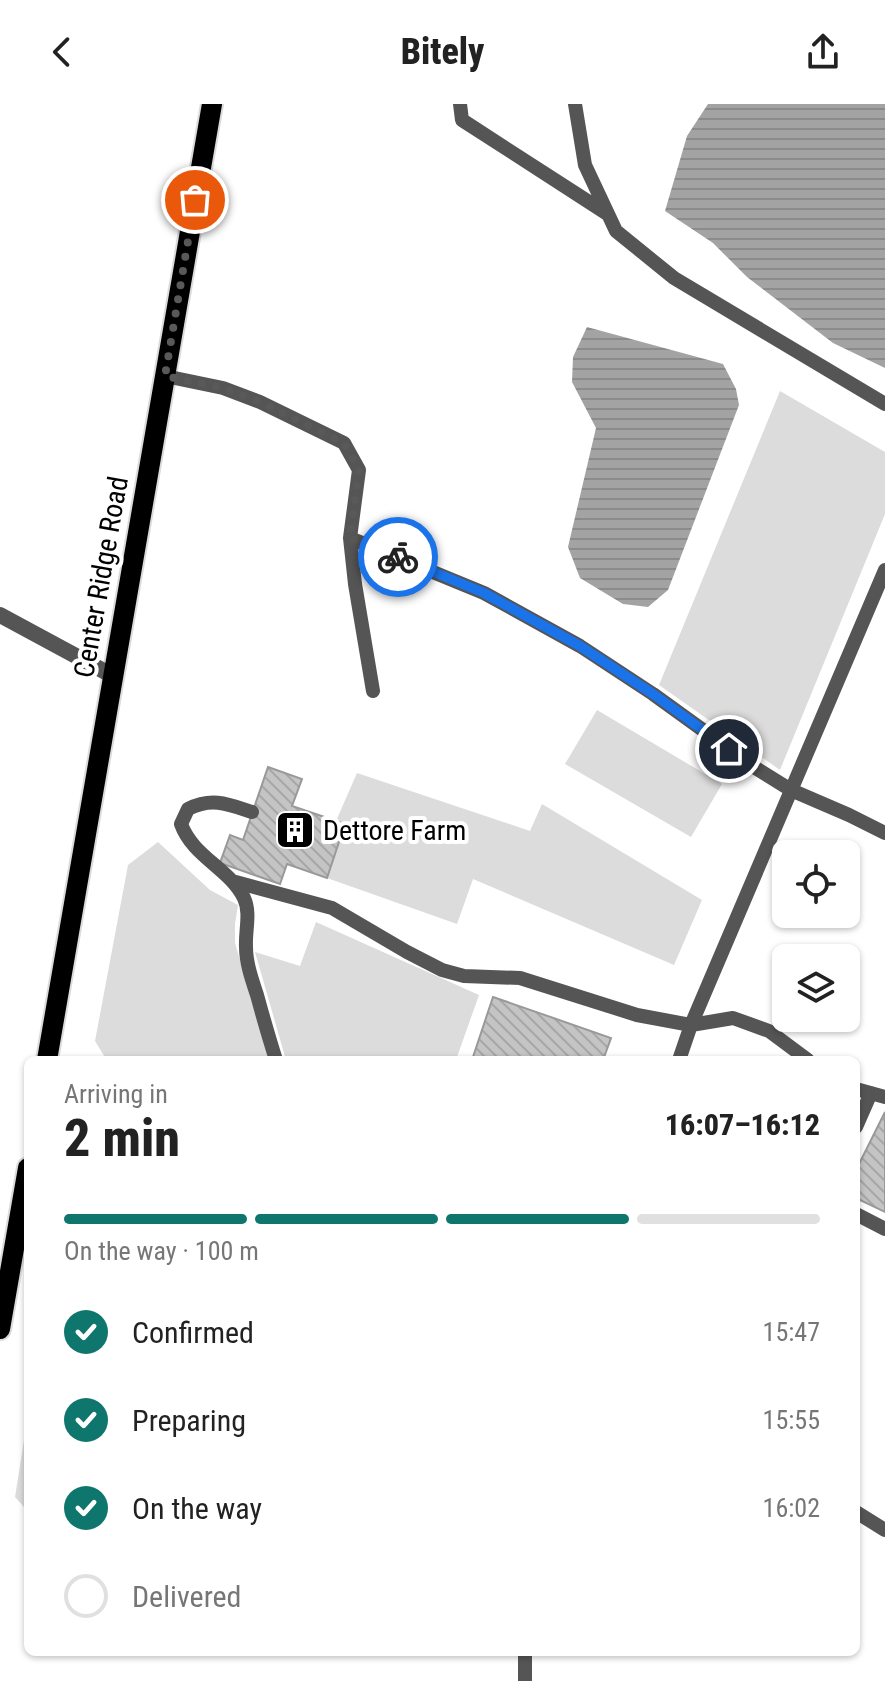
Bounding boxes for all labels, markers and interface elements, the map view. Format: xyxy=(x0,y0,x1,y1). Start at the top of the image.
icon: back xyxy=(40,30,84,74)
icon: share xyxy=(801,30,845,74)
text: Bitely xyxy=(401,31,484,73)
pin xyxy=(161,166,229,234)
icon: bag xyxy=(173,178,217,222)
street label: Center Ridge Road xyxy=(67,474,135,680)
courier xyxy=(358,517,438,597)
icon: bike xyxy=(376,535,420,579)
pin xyxy=(695,715,763,783)
icon: home xyxy=(707,727,751,771)
building icon: Dettore Farm xyxy=(274,809,316,851)
place label: Dettore Farm xyxy=(323,814,466,847)
map controls xyxy=(772,840,860,1032)
button: locate xyxy=(772,840,860,928)
button: layers xyxy=(772,944,860,1032)
text: Arriving in xyxy=(64,1079,168,1109)
text: 16:07–16:12 xyxy=(665,1107,820,1142)
text: 2 min xyxy=(64,1108,180,1169)
text: On the way · 100 m xyxy=(64,1236,259,1266)
icon: check xyxy=(64,1310,108,1354)
text: Confirmed xyxy=(132,1315,254,1350)
text: 15:47 xyxy=(763,1317,820,1347)
icon: check xyxy=(64,1398,108,1442)
text: Preparing xyxy=(132,1403,246,1438)
text: 15:55 xyxy=(763,1405,820,1435)
icon: check xyxy=(64,1486,108,1530)
text: On the way xyxy=(132,1491,262,1526)
text: 16:02 xyxy=(763,1493,820,1523)
text: Delivered xyxy=(132,1579,241,1614)

